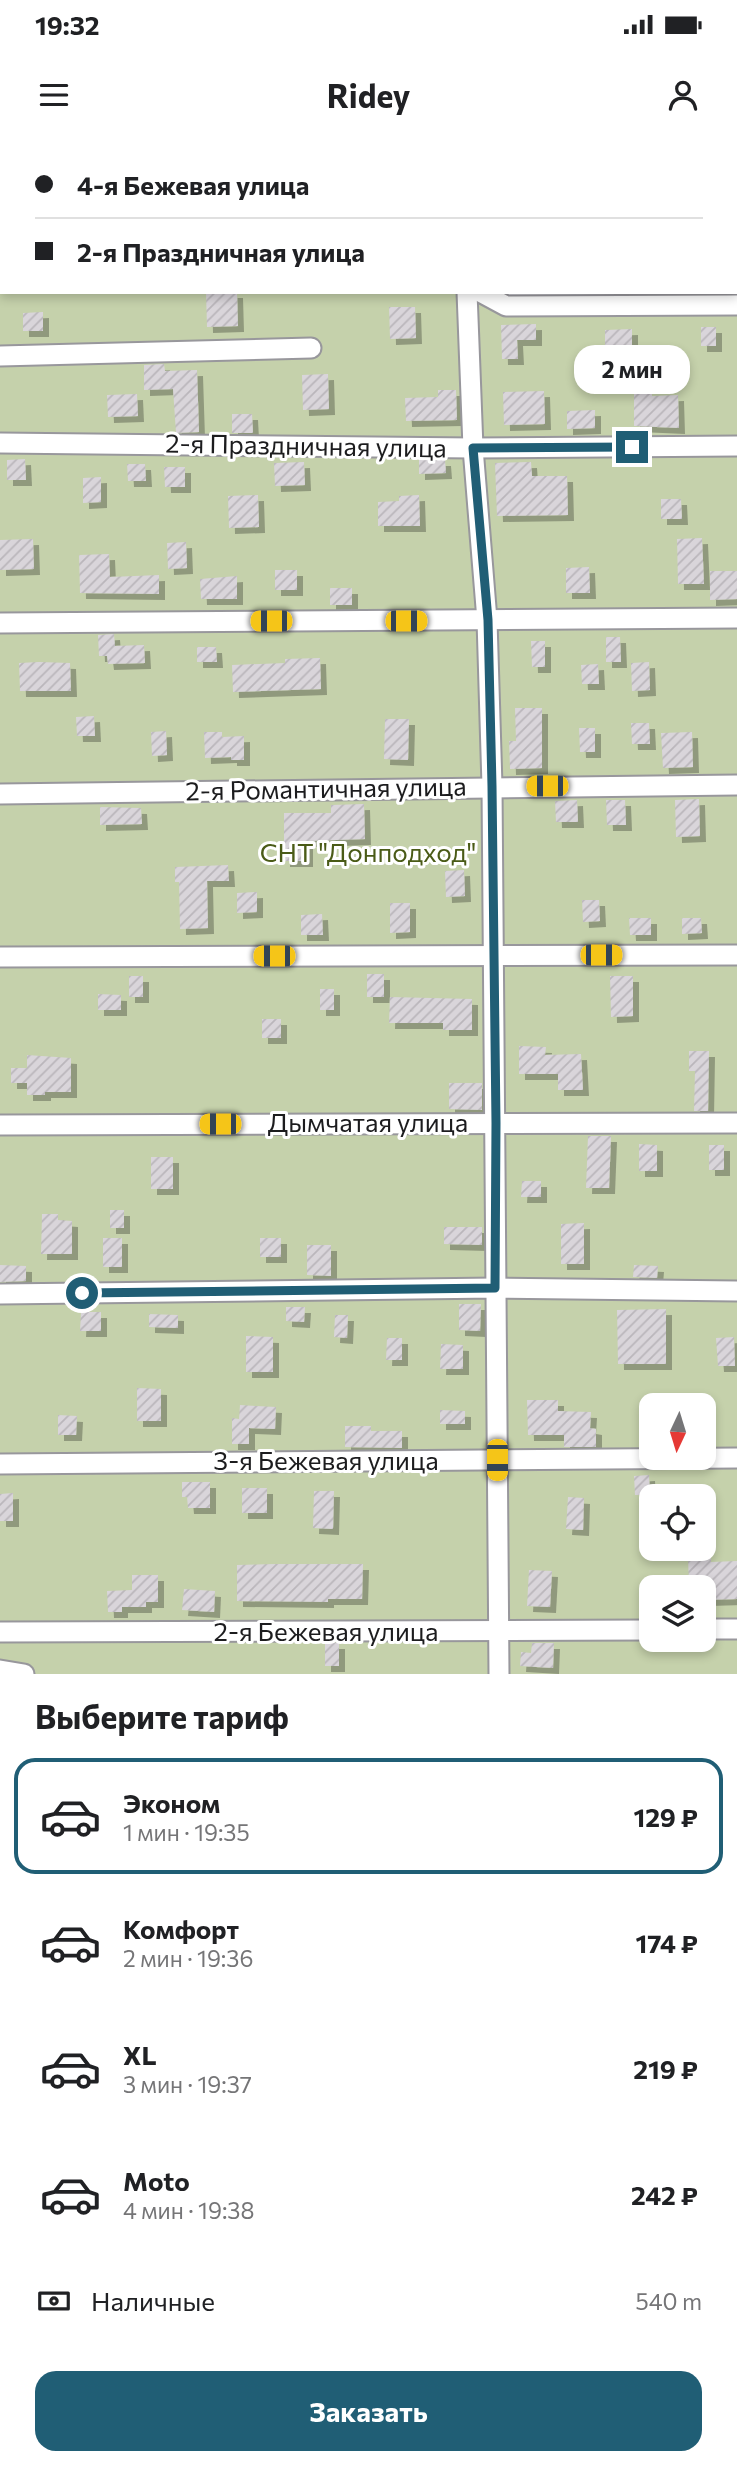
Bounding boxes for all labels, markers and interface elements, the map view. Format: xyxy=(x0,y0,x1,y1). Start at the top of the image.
text: 19:32 xyxy=(35,9,99,40)
text: Ridey xyxy=(327,75,410,115)
icon: menu xyxy=(35,76,73,114)
icon: person xyxy=(664,76,702,114)
text: 4-я Бежевая улица xyxy=(77,169,309,200)
text: 2-я Праздничная улица xyxy=(77,236,365,267)
callout: 2 мин xyxy=(574,345,690,394)
text: 2 мин xyxy=(601,355,663,383)
street label: 2-я Праздничная улица xyxy=(165,427,447,462)
route end xyxy=(616,431,648,463)
car xyxy=(251,611,293,632)
car xyxy=(386,611,428,632)
street label: 2-я Романтичная улица xyxy=(185,770,467,805)
car xyxy=(527,776,569,797)
park label: СНТ "Донподход" xyxy=(260,836,476,867)
car xyxy=(581,945,623,966)
car xyxy=(254,946,296,967)
street label: Дымчатая улица xyxy=(268,1106,468,1137)
car xyxy=(200,1114,242,1135)
route start xyxy=(66,1277,98,1309)
north arrow xyxy=(639,1393,716,1470)
map controls xyxy=(639,1393,716,1652)
car xyxy=(487,1439,508,1481)
street label: 3-я Бежевая улица xyxy=(213,1444,439,1475)
button: locate xyxy=(639,1484,716,1561)
button: layers xyxy=(639,1575,716,1652)
street label: 2-я Бежевая улица xyxy=(214,1615,438,1646)
text: Выберите тариф xyxy=(35,1696,289,1736)
icon: car xyxy=(39,1785,102,1848)
text: Эконом xyxy=(123,1787,220,1818)
text: 129 ₽ xyxy=(633,1801,698,1832)
text: 1 мин · 19:35 xyxy=(123,1818,250,1846)
icon: car xyxy=(39,1911,102,1974)
text: Комфорт xyxy=(123,1913,239,1944)
text: 174 ₽ xyxy=(635,1927,698,1958)
text: 2 мин · 19:36 xyxy=(123,1944,253,1972)
icon: car xyxy=(39,2037,102,2100)
text: XL xyxy=(123,2039,157,2070)
text: 219 ₽ xyxy=(633,2053,698,2084)
text: 3 мин · 19:37 xyxy=(123,2070,252,2098)
icon: car xyxy=(39,2163,102,2226)
text: Moto xyxy=(123,2165,190,2196)
text: 242 ₽ xyxy=(631,2179,698,2210)
text: 4 мин · 19:38 xyxy=(123,2196,254,2224)
icon: cash xyxy=(35,2282,73,2320)
text: Наличные xyxy=(91,2285,215,2316)
text: 540 m xyxy=(636,2287,702,2315)
button: Заказать xyxy=(35,2371,702,2451)

